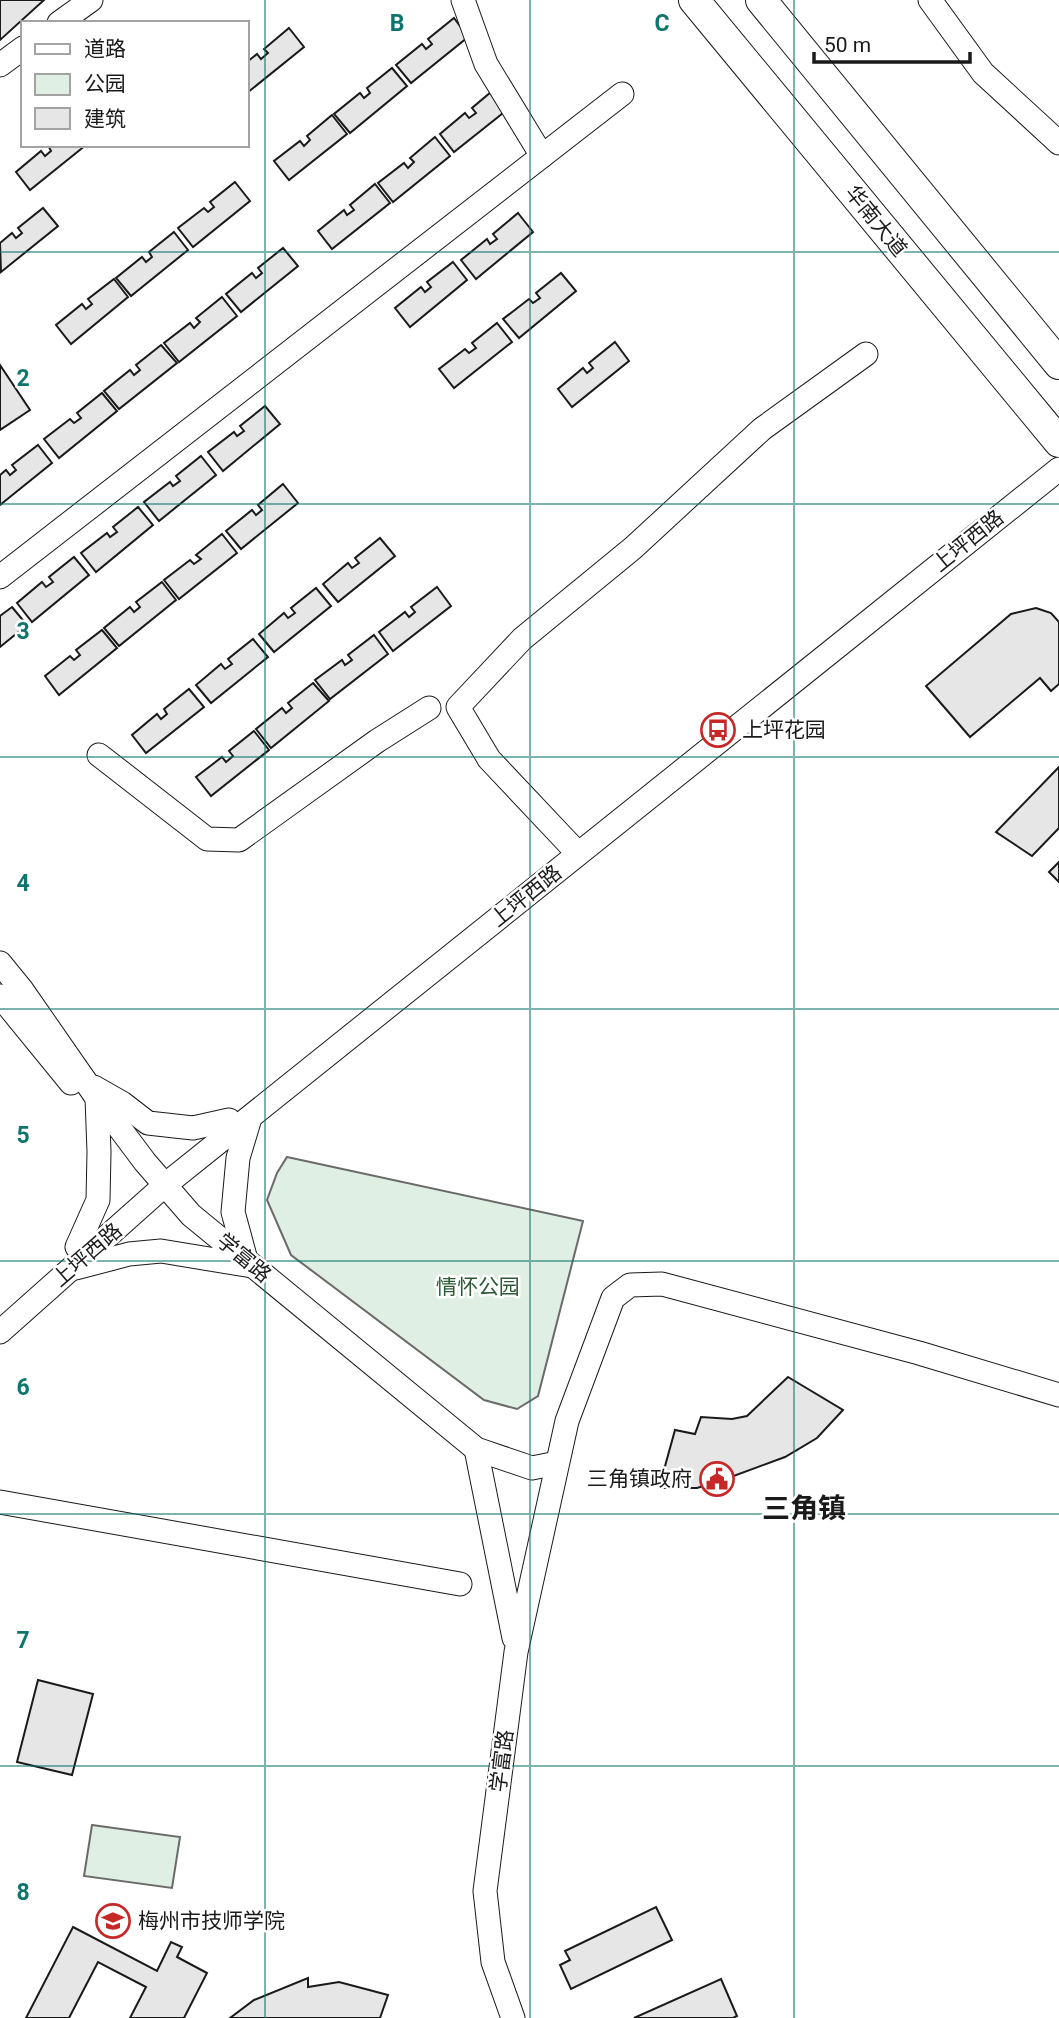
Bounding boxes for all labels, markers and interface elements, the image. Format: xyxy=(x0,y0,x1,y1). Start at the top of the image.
text: B xyxy=(390,10,404,37)
text: C xyxy=(654,10,670,37)
legend xyxy=(21,21,248,147)
scale bar xyxy=(814,21,970,65)
text: 50 m xyxy=(824,33,871,57)
text: 道路 xyxy=(84,37,126,61)
text: 公园 xyxy=(84,72,126,96)
text: 建筑 xyxy=(84,107,126,131)
street label: 华南大道 xyxy=(840,181,912,261)
text: 2 xyxy=(16,365,30,392)
street label: 上坪西路 xyxy=(928,505,1008,577)
text: 3 xyxy=(16,618,30,645)
bus stop icon: 上坪花园 xyxy=(699,711,737,749)
place label: 上坪花园 xyxy=(742,718,826,742)
street label: 上坪西路 xyxy=(486,860,566,932)
text: 4 xyxy=(16,870,30,897)
text: 5 xyxy=(16,1122,30,1149)
street label: 上坪西路 xyxy=(47,1218,127,1292)
street label: 学富路 xyxy=(212,1229,276,1287)
park label: 情怀公园 xyxy=(436,1275,520,1299)
text: 6 xyxy=(16,1374,30,1401)
public building icon: 三角镇政府 xyxy=(698,1460,736,1498)
place label: 三角镇政府 xyxy=(587,1467,692,1491)
district label: 三角镇 xyxy=(762,1492,846,1525)
text: 7 xyxy=(16,1627,30,1654)
street label: 学富路 xyxy=(486,1728,518,1794)
text: 8 xyxy=(16,1879,30,1906)
school or university icon: 梅州市技师学院 xyxy=(94,1902,132,1940)
place label: 梅州市技师学院 xyxy=(138,1909,285,1933)

